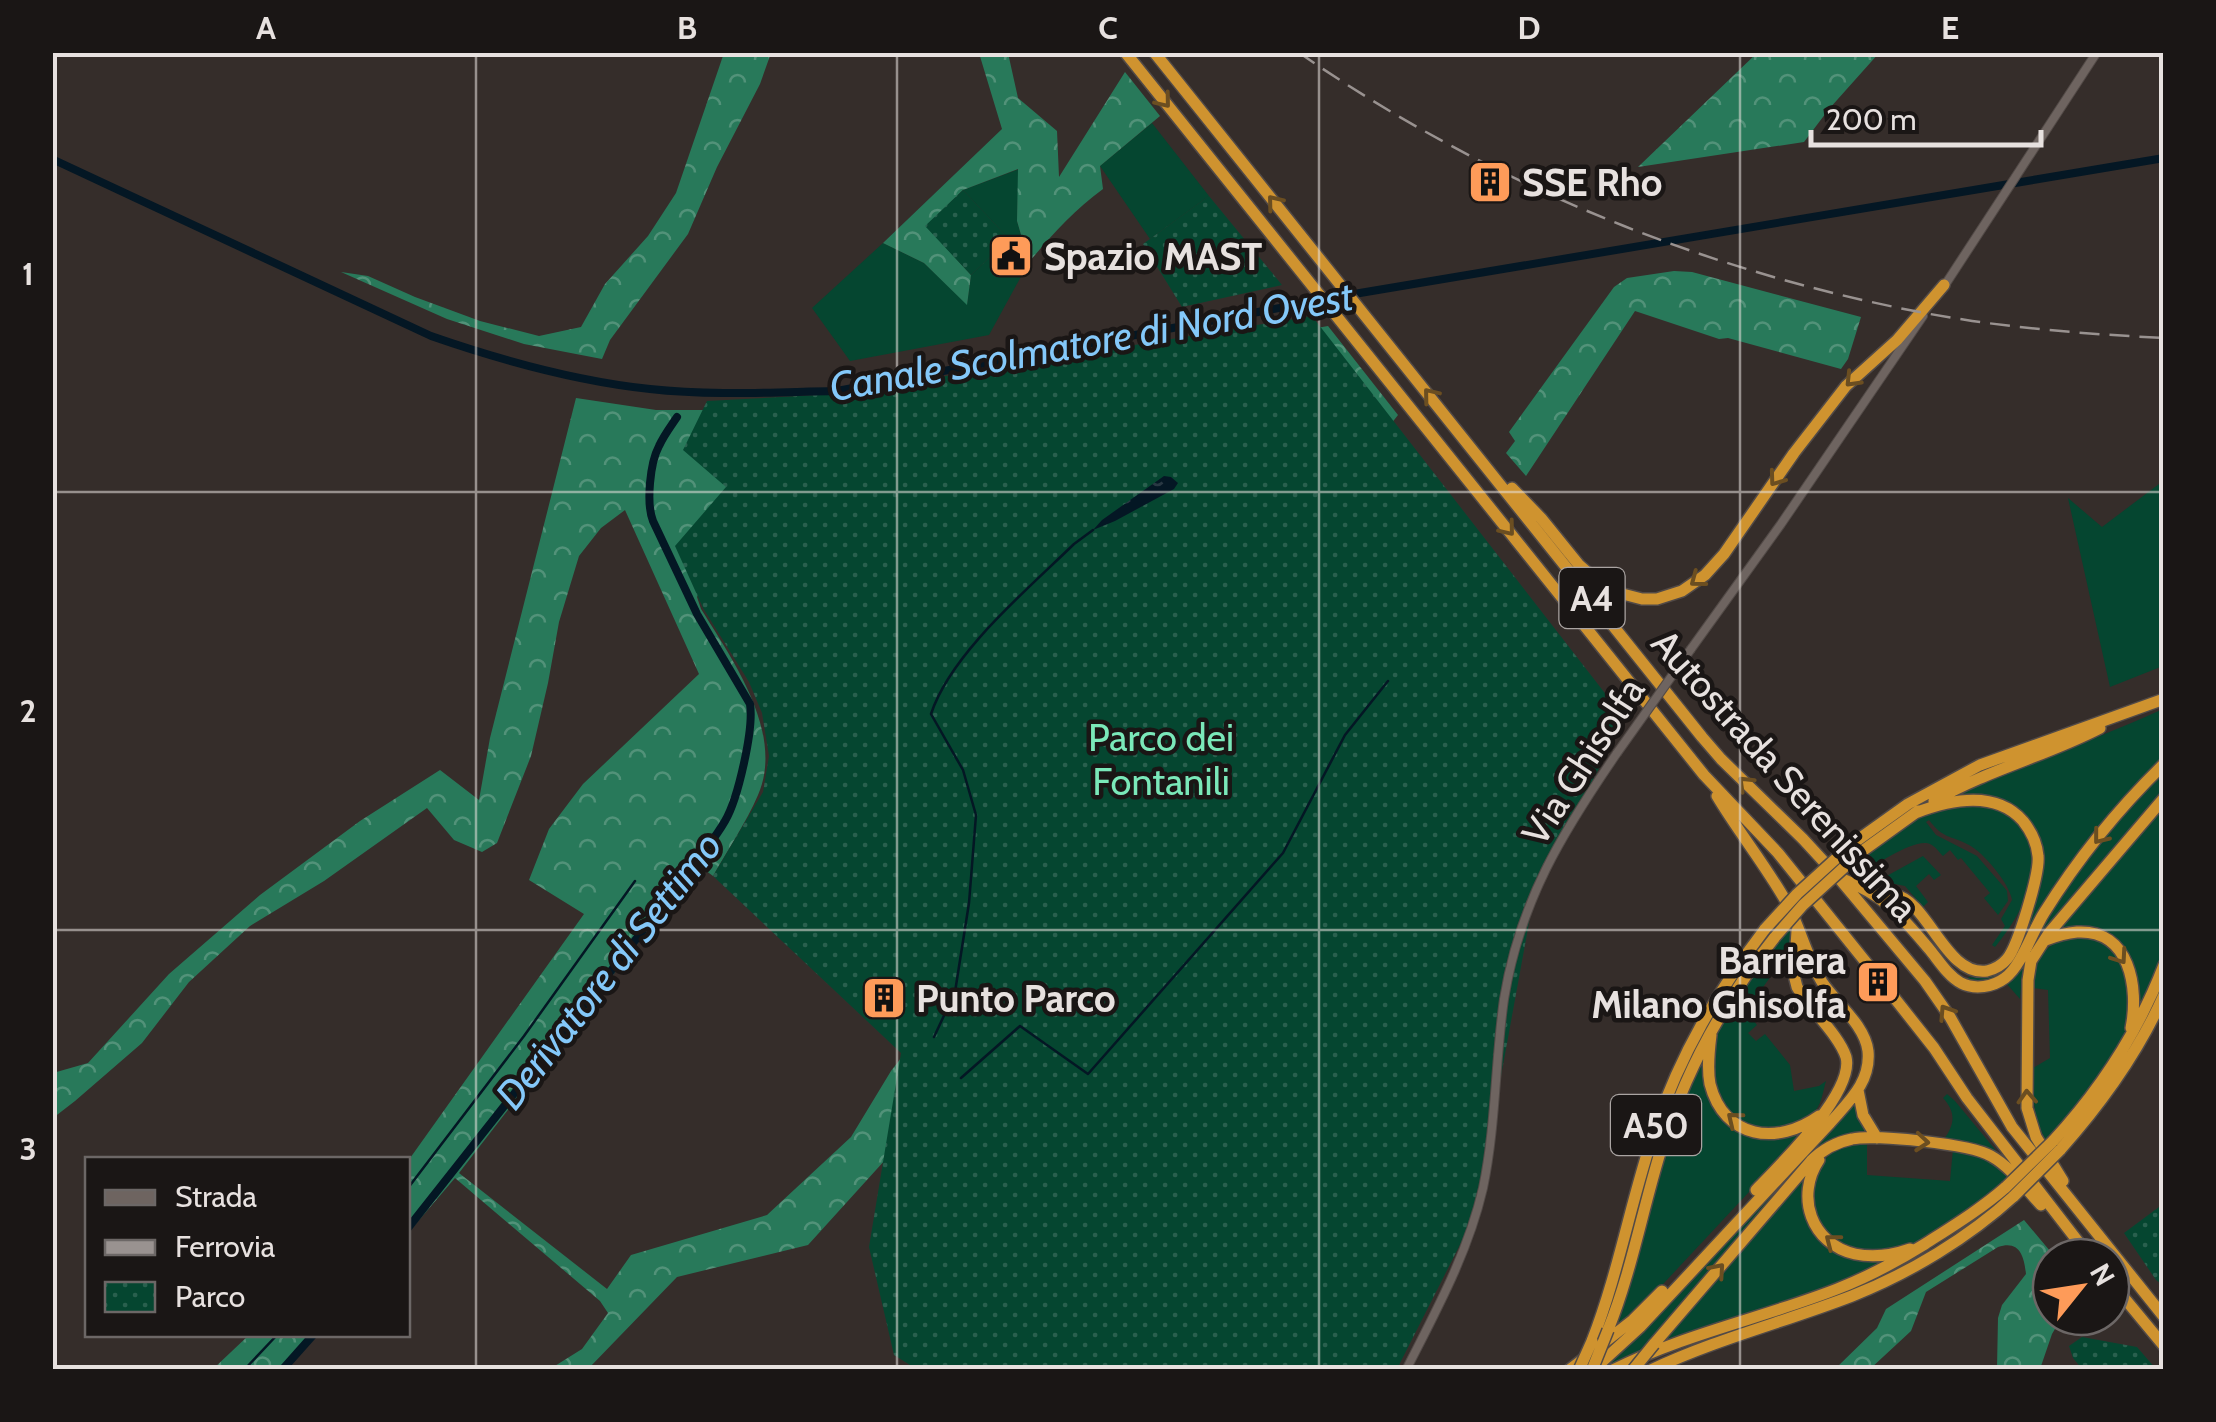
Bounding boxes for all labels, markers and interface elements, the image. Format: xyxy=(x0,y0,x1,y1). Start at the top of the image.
text: A xyxy=(256,8,276,47)
text: B xyxy=(677,8,697,47)
text: C xyxy=(1098,8,1118,47)
text: D xyxy=(1517,8,1541,47)
text: E xyxy=(1941,8,1959,47)
scale bar xyxy=(1811,85,2041,147)
one-way arrow xyxy=(1152,90,1170,108)
text: 200 m xyxy=(1826,101,1917,138)
building icon: SSE Rho xyxy=(1467,159,1513,205)
place label: SSE Rho xyxy=(1522,159,1662,206)
one-way arrow xyxy=(1268,195,1286,213)
public building icon: Spazio MAST xyxy=(988,233,1034,279)
place label: Spazio MAST xyxy=(1044,233,1262,280)
text: 1 xyxy=(22,254,34,293)
water label: Canale Scolmatore di Nord Ovest xyxy=(825,271,1357,411)
one-way arrow xyxy=(1846,369,1864,387)
one-way arrow xyxy=(1424,388,1442,406)
one-way arrow xyxy=(1770,468,1787,486)
one-way arrow xyxy=(1496,518,1514,536)
road number: A4 xyxy=(1560,568,1624,628)
one-way arrow xyxy=(1690,568,1708,585)
street label: Autostrada Serenissima xyxy=(1642,620,1928,930)
street label: Via Ghisolfa xyxy=(1512,669,1654,853)
text: 2 xyxy=(20,691,36,730)
park label: Parco dei Fontanili xyxy=(1088,714,1234,805)
one-way arrow xyxy=(1738,777,1756,795)
water label: Derivatore di Settimo xyxy=(484,822,732,1118)
one-way arrow xyxy=(2094,826,2111,844)
place label: Barriera Milano Ghisolfa xyxy=(1591,937,1846,1028)
one-way arrow xyxy=(2108,945,2126,964)
building icon: Barriera Milano Ghisolfa xyxy=(1855,959,1901,1005)
building icon: Punto Parco xyxy=(861,975,907,1021)
place label: Punto Parco xyxy=(916,975,1116,1022)
one-way arrow xyxy=(1939,1005,1958,1023)
one-way arrow xyxy=(2017,1088,2039,1104)
road number: A50 xyxy=(1611,1095,1701,1155)
one-way arrow xyxy=(1728,1113,1746,1131)
text: 3 xyxy=(19,1129,37,1168)
one-way arrow xyxy=(1915,1131,1931,1153)
legend xyxy=(85,1157,410,1337)
text: Strada xyxy=(175,1178,258,1215)
text: Ferrovia xyxy=(175,1228,276,1265)
one-way arrow xyxy=(1825,1235,1843,1252)
north arrow xyxy=(2031,1237,2131,1337)
text: N xyxy=(2083,1257,2122,1292)
one-way arrow xyxy=(1706,1263,1724,1282)
text: Parco xyxy=(175,1278,245,1315)

